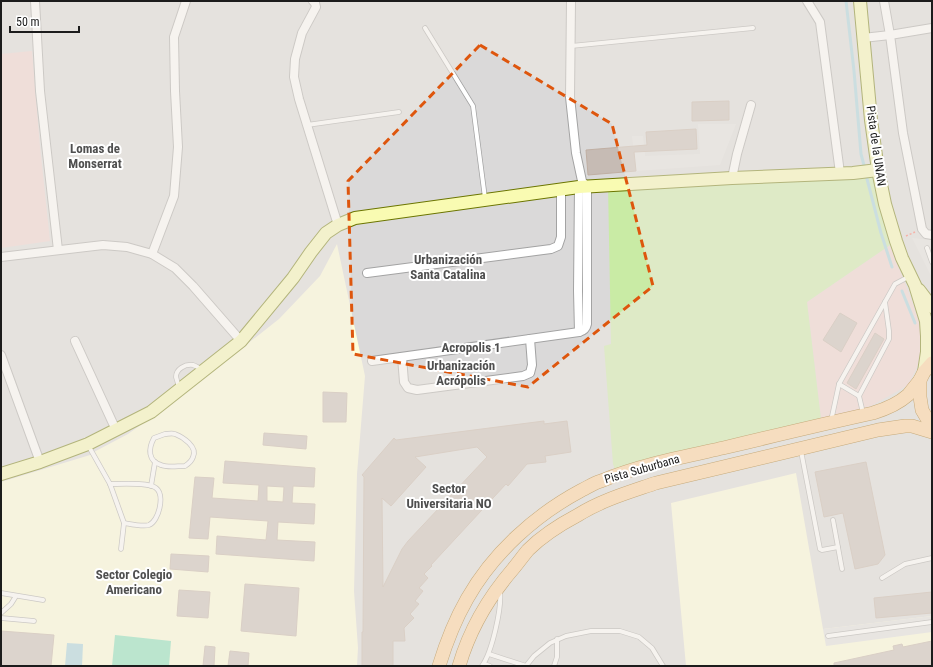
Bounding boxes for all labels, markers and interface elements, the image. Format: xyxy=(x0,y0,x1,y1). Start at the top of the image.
scale bar xyxy=(10,8,79,34)
text: 50 m xyxy=(16,15,40,29)
street label: Pista de la UNAN xyxy=(863,105,889,187)
district label: Lomas de Monserrat xyxy=(68,141,122,171)
district label: Urbanización Santa Catalina xyxy=(410,252,486,282)
district label: Acropolis 1 xyxy=(441,340,501,355)
district label: Urbanización Acrópolis xyxy=(427,358,495,388)
street label: Pista Suburbana xyxy=(603,452,681,486)
district label: Sector Universitaria NO xyxy=(406,481,492,511)
district label: Sector Colegio Americano xyxy=(96,567,173,597)

